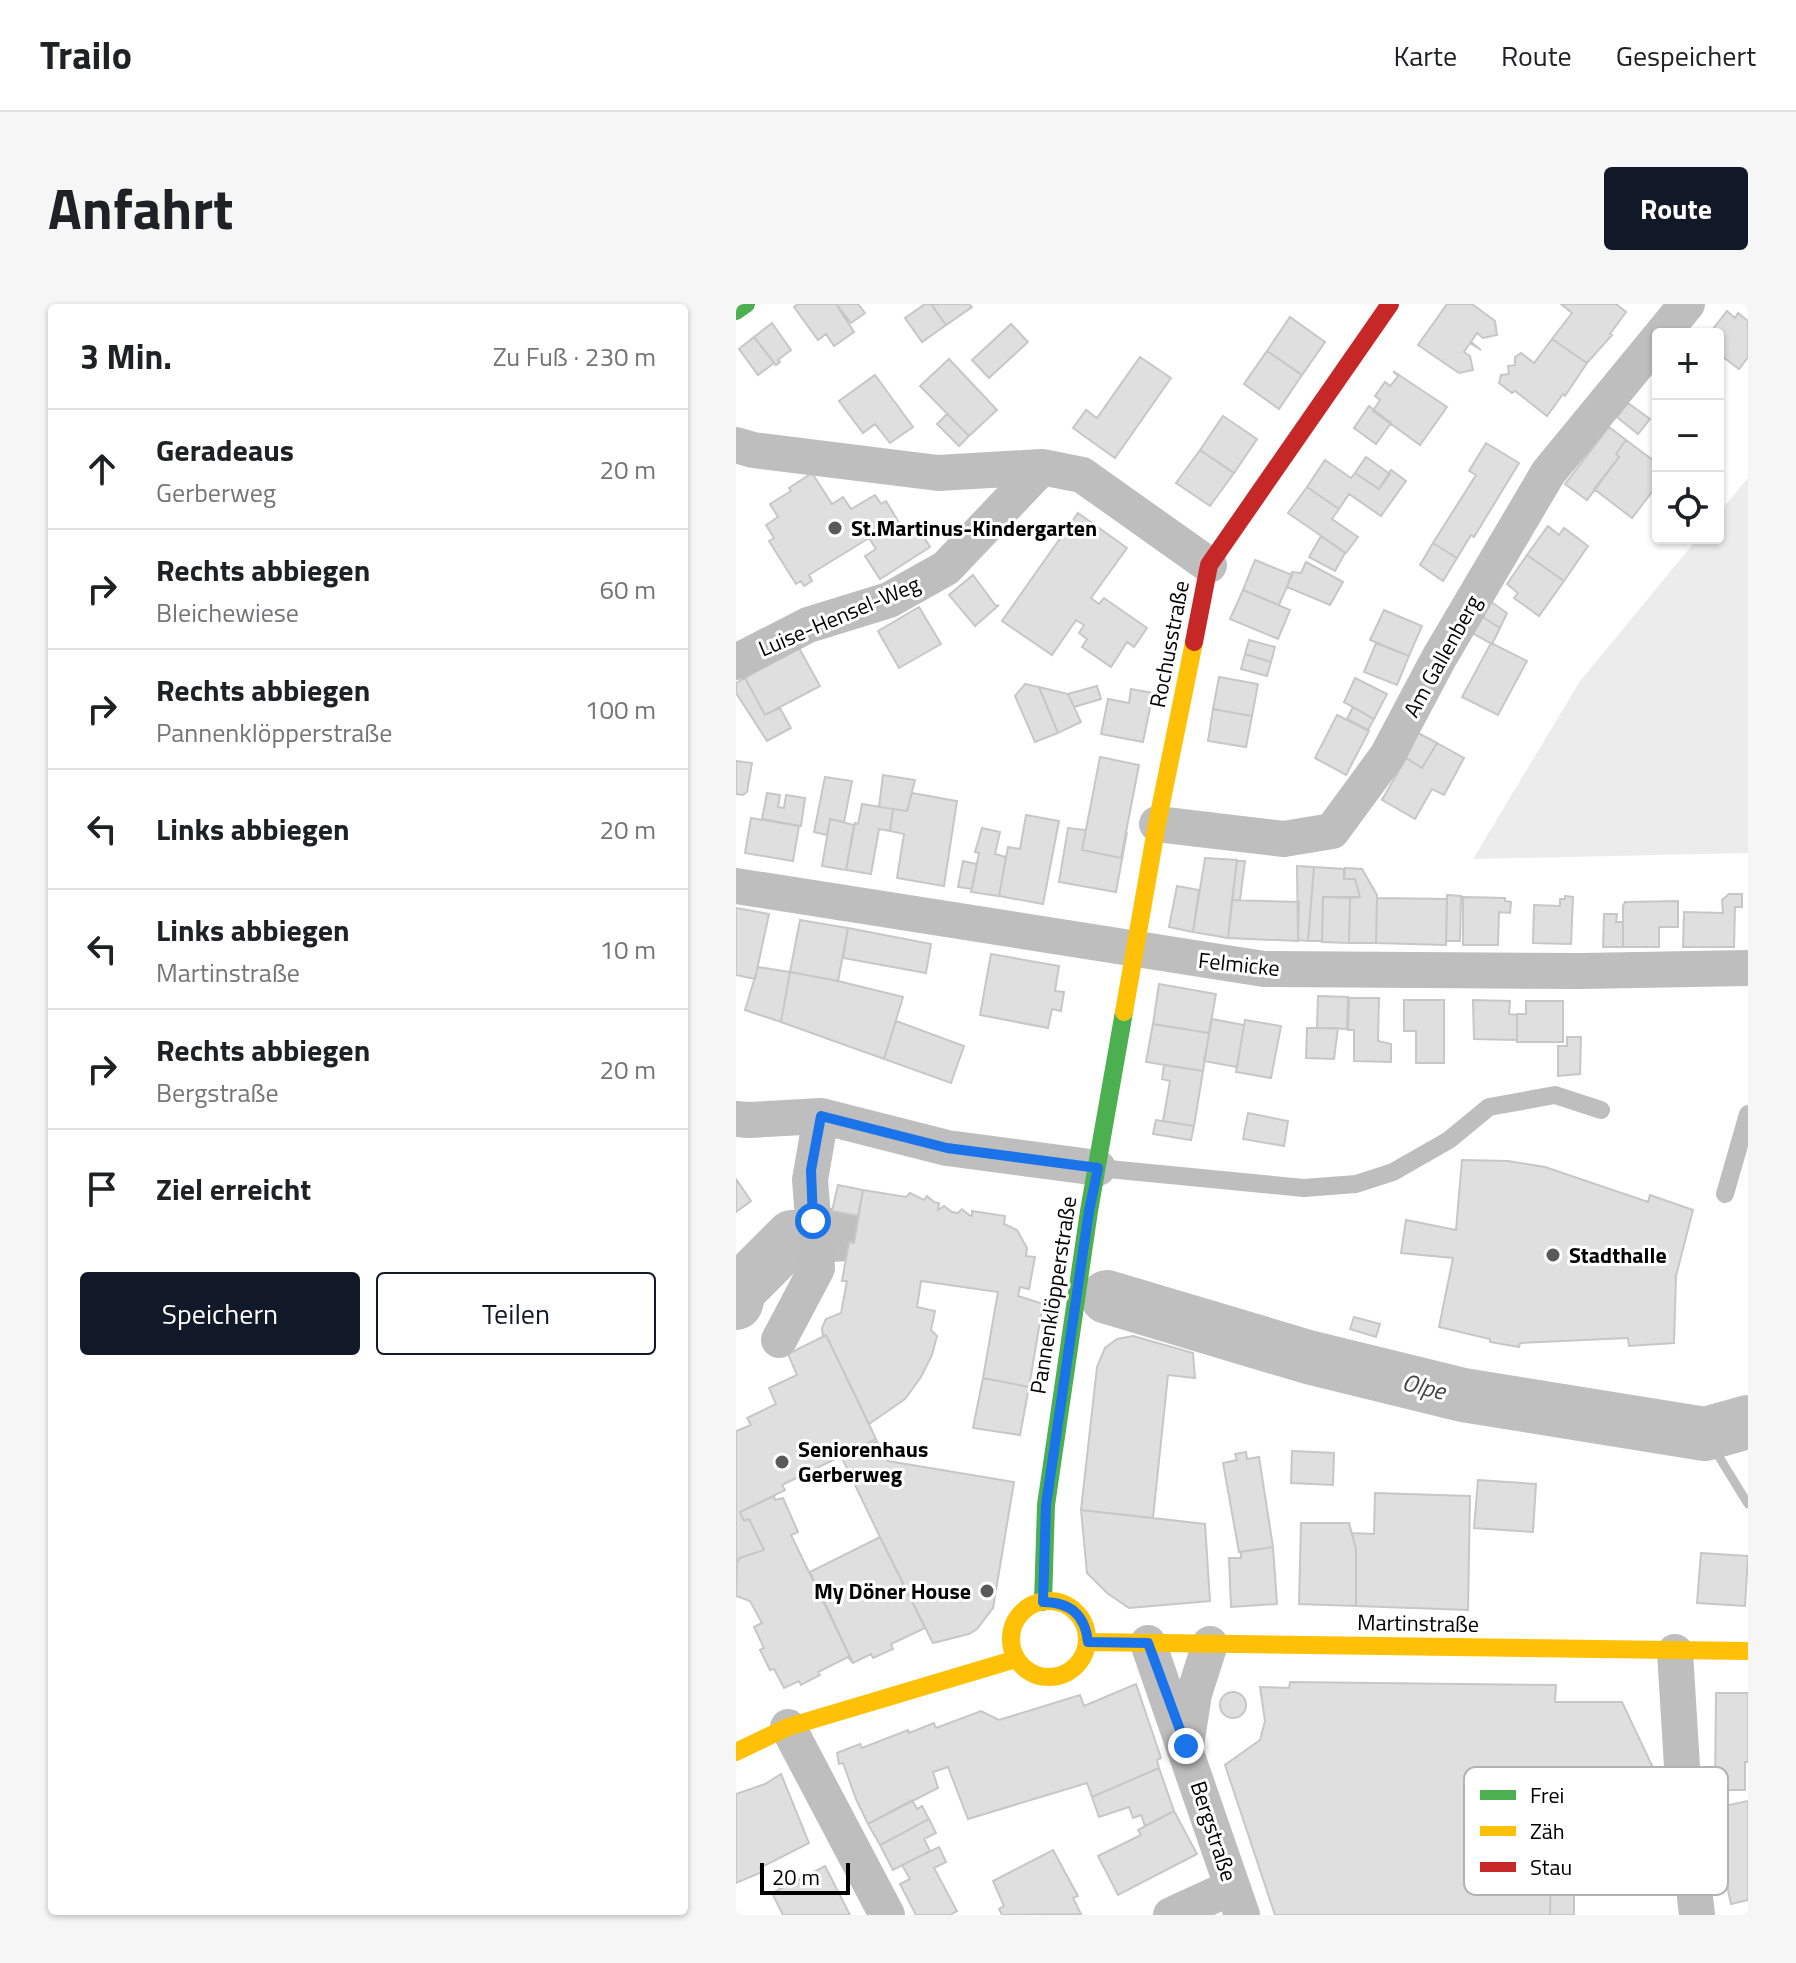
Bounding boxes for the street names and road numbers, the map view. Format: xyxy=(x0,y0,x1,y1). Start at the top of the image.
street label: Luise-Hensel-Weg xyxy=(753,567,925,665)
street label: Rochusstraße xyxy=(1140,578,1198,710)
street label: Am Gallenberg xyxy=(1394,589,1490,723)
street label: Felmicke xyxy=(1197,943,1281,985)
street label: Pannenklöpperstraße xyxy=(1021,1194,1085,1396)
street label: Martinstraße xyxy=(1357,1605,1479,1641)
street label: Bergstraße xyxy=(1182,1776,1246,1886)

